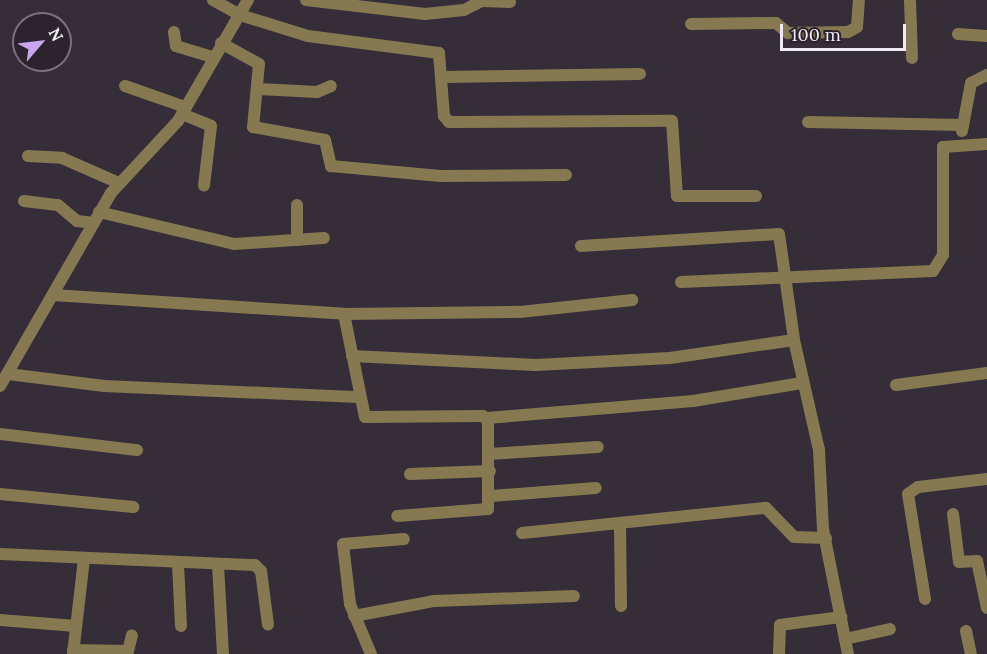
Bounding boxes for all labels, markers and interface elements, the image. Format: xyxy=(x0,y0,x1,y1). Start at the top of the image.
north arrow xyxy=(12,12,72,72)
scale bar xyxy=(783,12,909,50)
text: 100 m xyxy=(791,23,841,46)
text: N xyxy=(44,24,68,45)

